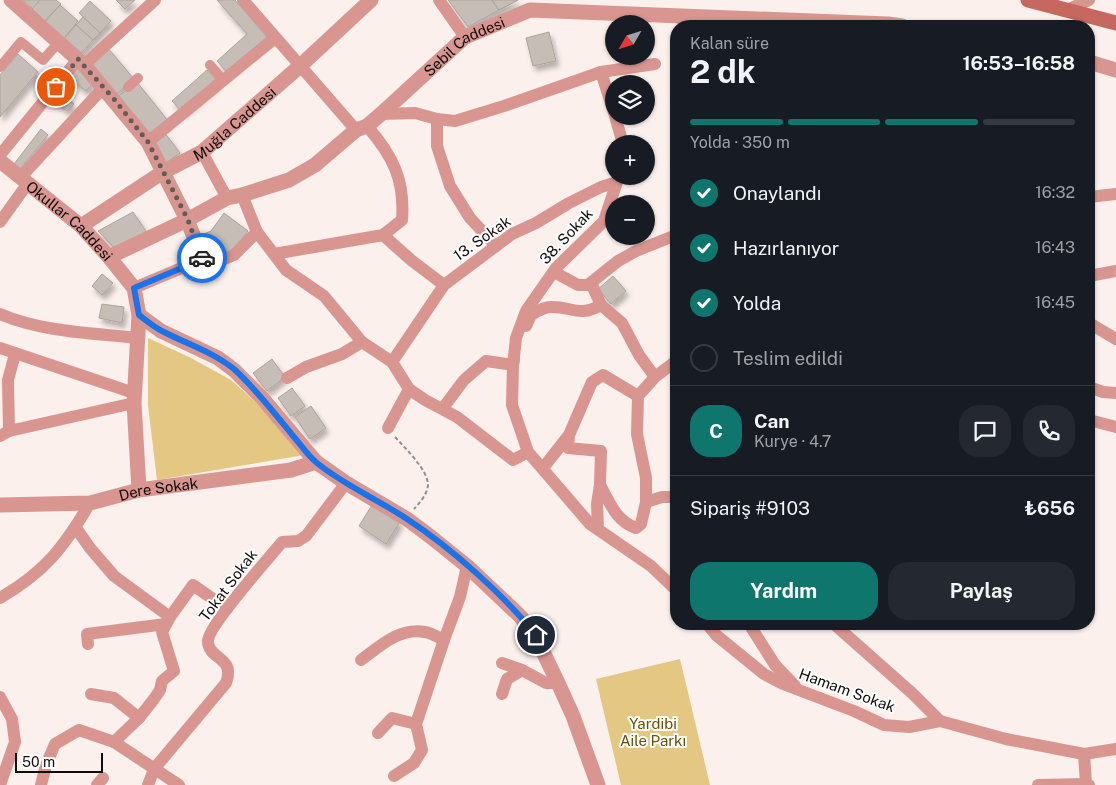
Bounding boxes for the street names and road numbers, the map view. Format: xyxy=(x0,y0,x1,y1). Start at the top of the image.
street label: Sebil Caddesi xyxy=(420,13,507,79)
street label: Muğla Caddesi xyxy=(190,83,279,164)
street label: Okullar Caddesi xyxy=(23,177,116,264)
street label: 38. Sokak xyxy=(536,205,596,267)
street label: 13. Sokak xyxy=(450,212,514,264)
street label: Dere Sokak xyxy=(117,474,199,504)
street label: Tokat Sokak xyxy=(195,546,261,624)
street label: Hamam Sokak xyxy=(797,665,897,715)

